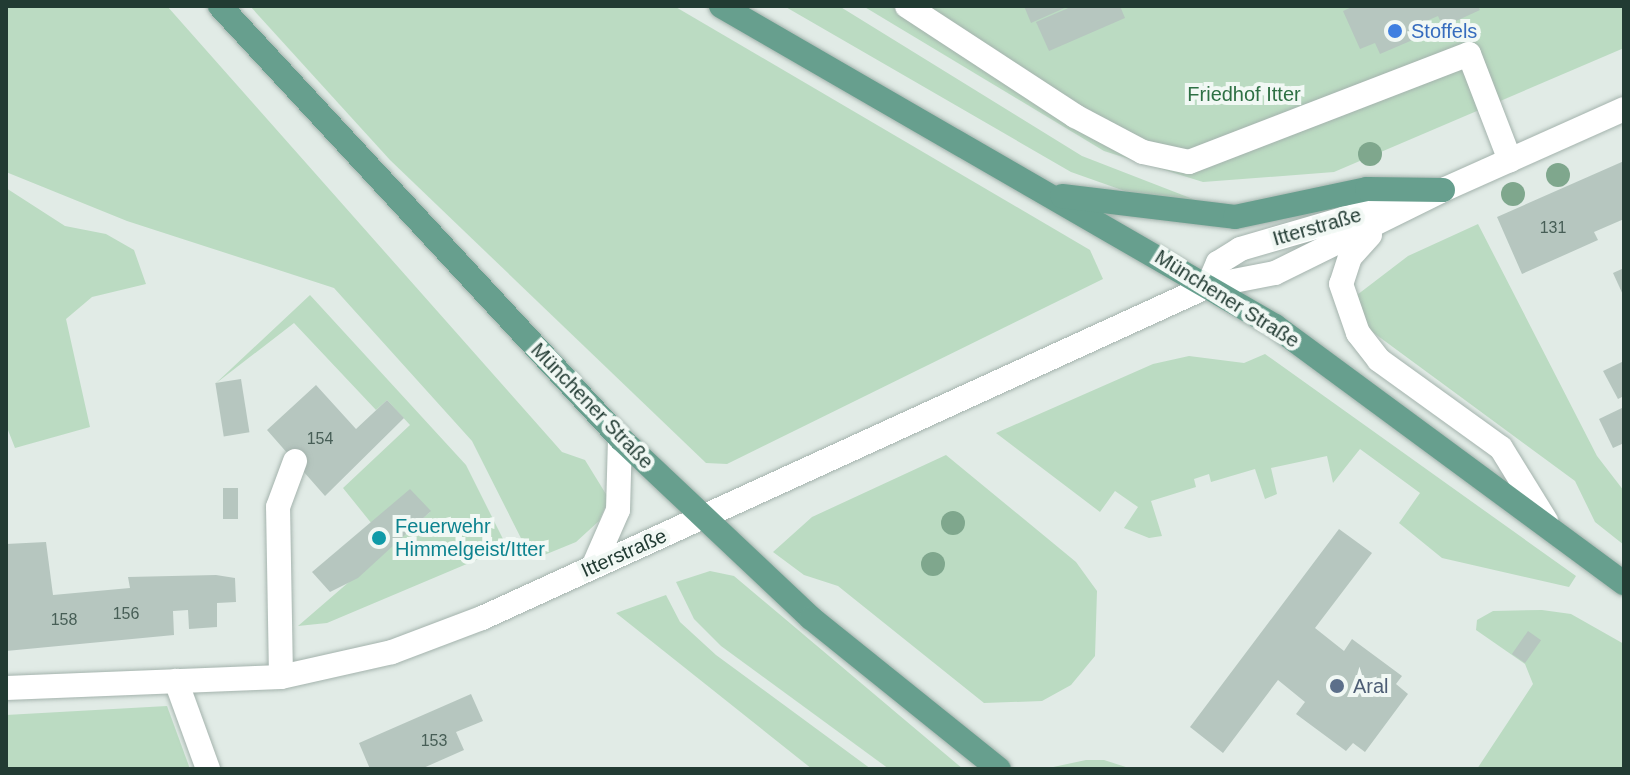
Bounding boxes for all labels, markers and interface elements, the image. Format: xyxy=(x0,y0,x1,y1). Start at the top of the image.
place label: Stoffels xyxy=(1411,19,1477,43)
marker: Stoffels xyxy=(1386,22,1404,40)
park label: Friedhof Itter xyxy=(1187,82,1301,106)
street label: Itterstraße xyxy=(1270,203,1364,251)
house number: 131 xyxy=(1540,218,1566,238)
street label: Münchener Straße xyxy=(1150,245,1304,353)
street label: Münchener Straße xyxy=(526,338,658,474)
house number: 154 xyxy=(307,429,333,449)
place label: Feuerwehr Himmelgeist/Itter xyxy=(395,514,545,561)
street label: Itterstraße xyxy=(577,524,671,582)
marker: Feuerwehr Himmelgeist/Itter xyxy=(370,529,388,547)
house number: 156 xyxy=(113,604,139,624)
house number: 158 xyxy=(51,610,77,630)
place label: Aral xyxy=(1353,674,1389,698)
marker: Aral xyxy=(1328,677,1346,695)
house number: 153 xyxy=(421,731,447,751)

